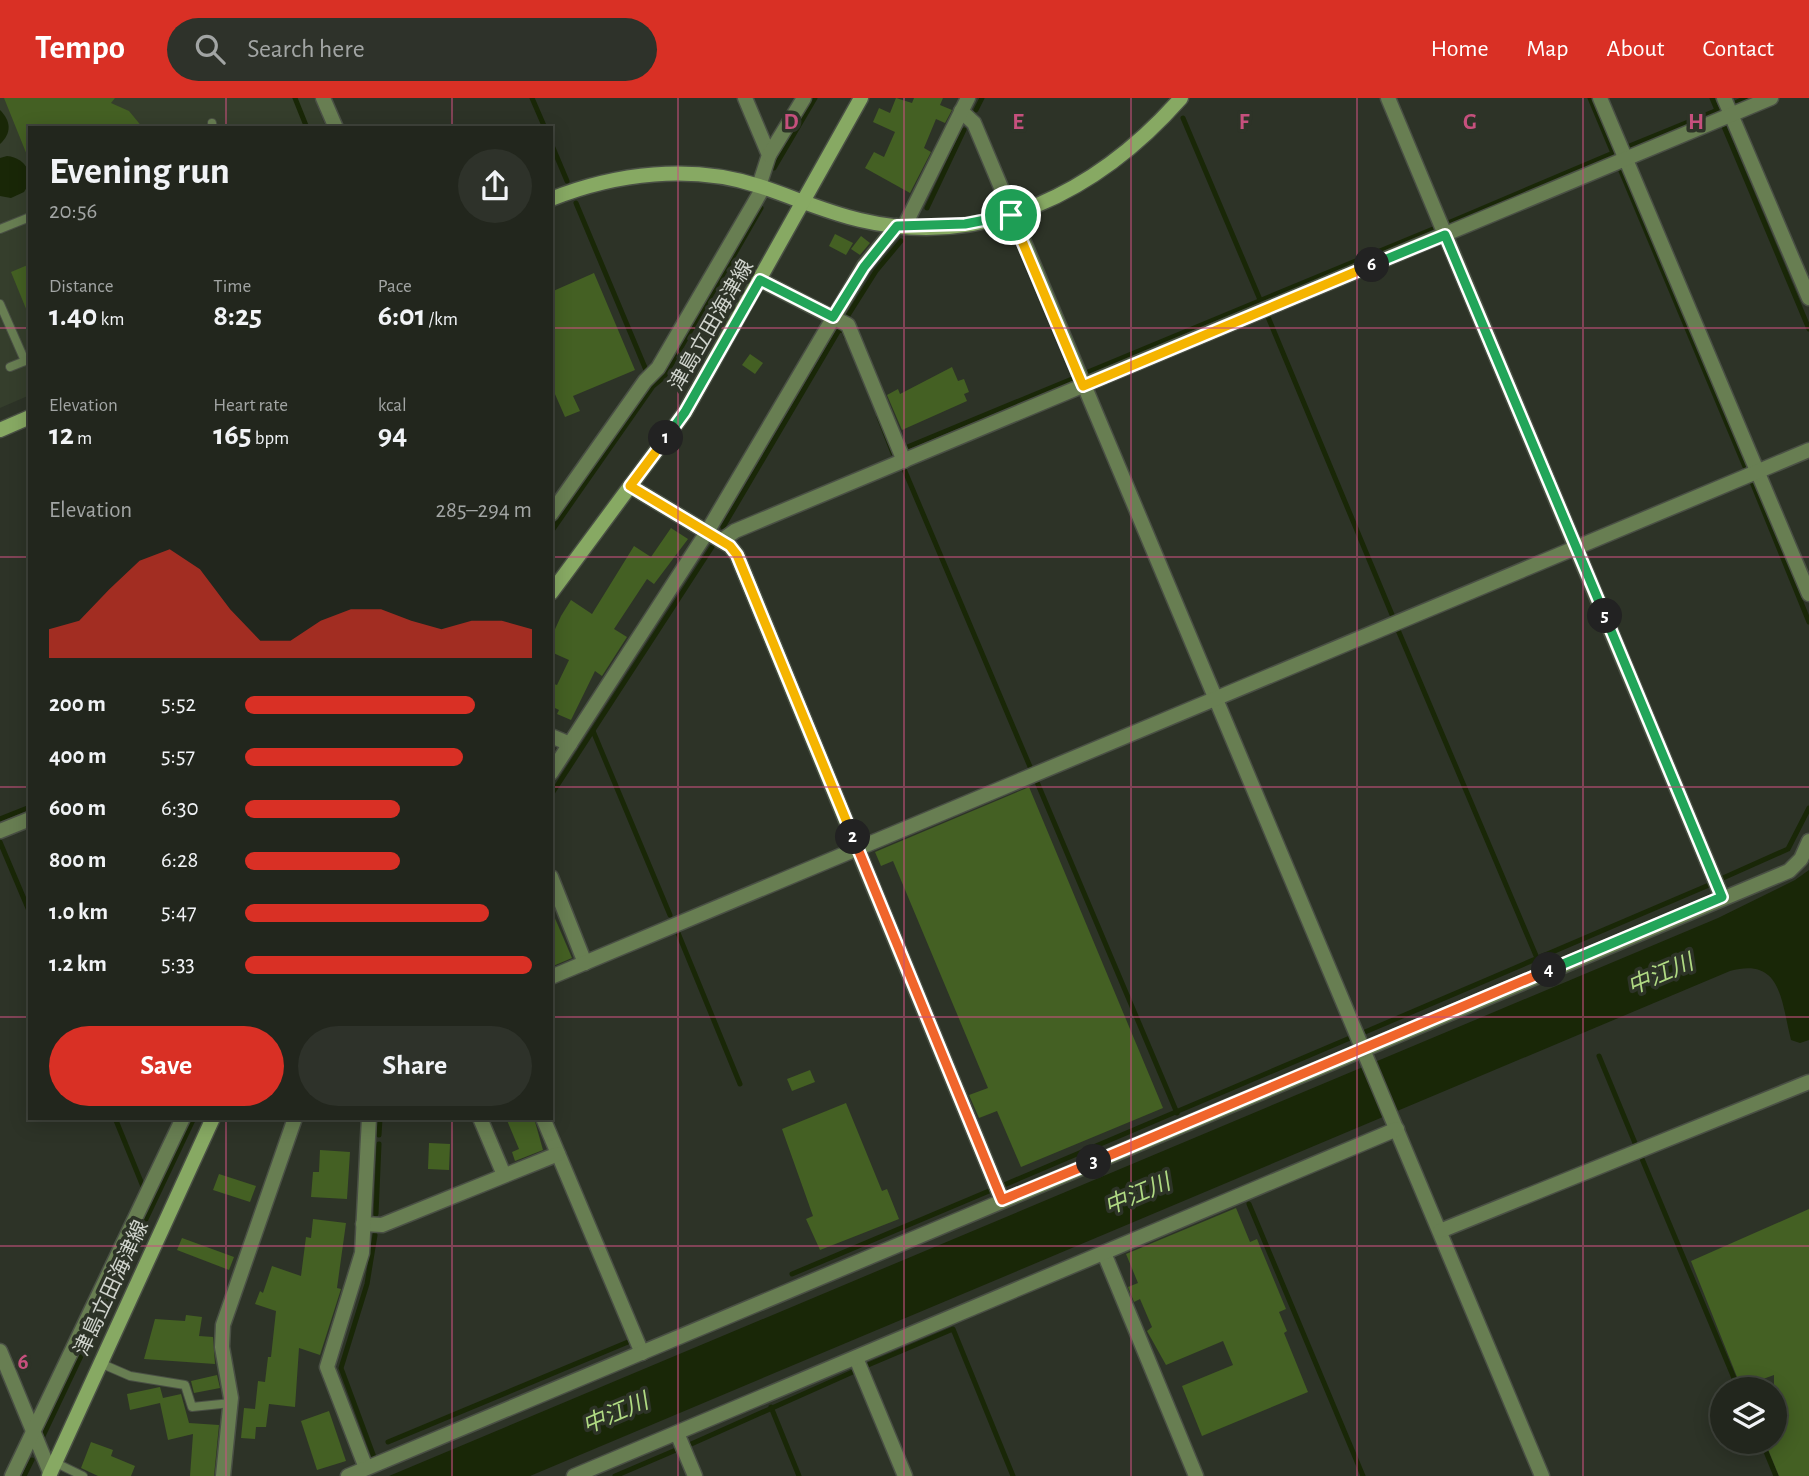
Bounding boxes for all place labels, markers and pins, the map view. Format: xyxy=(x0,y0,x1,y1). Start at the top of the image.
pin xyxy=(981,185,1041,245)
pin: 6 xyxy=(1354,248,1390,282)
pin: 1 xyxy=(648,420,684,456)
pin: 5 xyxy=(1588,598,1622,634)
pin: 2 xyxy=(836,820,870,854)
pin: 4 xyxy=(1532,952,1566,988)
pin: 3 xyxy=(1076,1144,1112,1180)

